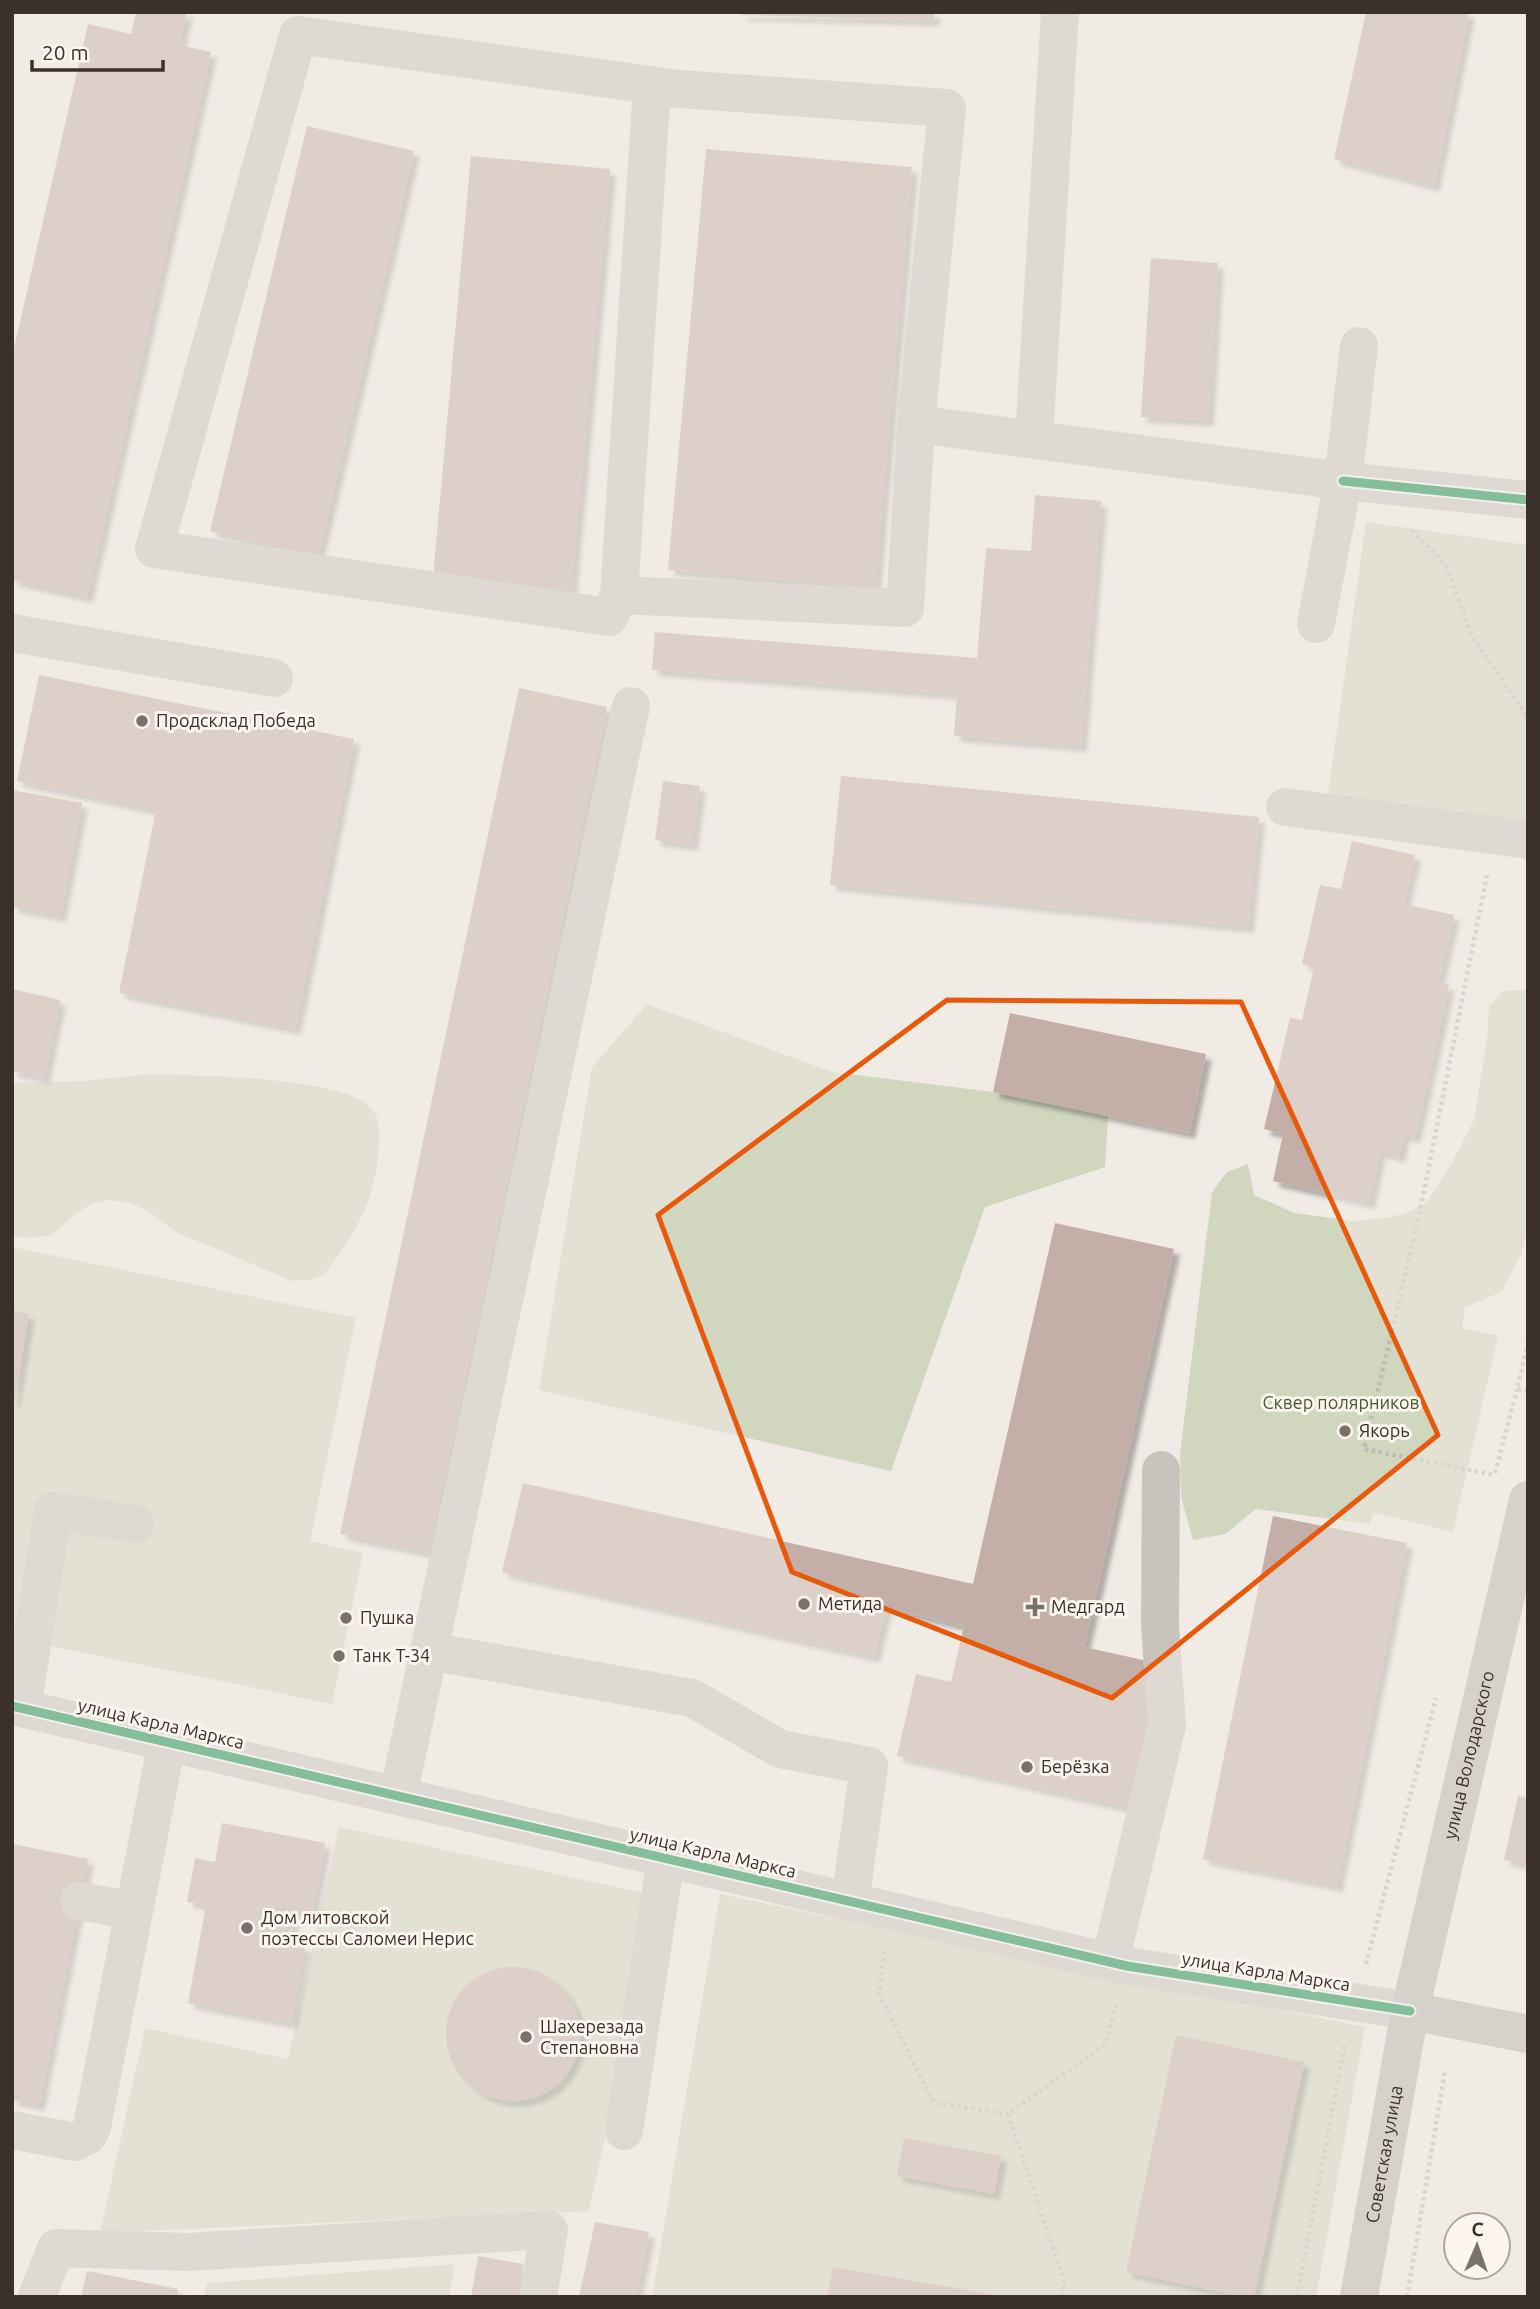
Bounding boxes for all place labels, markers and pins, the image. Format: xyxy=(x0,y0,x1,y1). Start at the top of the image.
place label: Продсклад Победа xyxy=(156,710,316,730)
marker: Продсклад Победа xyxy=(134,713,150,729)
place label: Якорь xyxy=(1359,1420,1410,1440)
marker: Якорь xyxy=(1337,1423,1353,1439)
place label: Метида xyxy=(818,1593,882,1613)
marker: Метида xyxy=(796,1596,812,1612)
place label: Медгард xyxy=(1051,1596,1125,1616)
marker: Медгард xyxy=(1025,1597,1045,1617)
place label: Пушка xyxy=(360,1607,414,1627)
marker: Пушка xyxy=(338,1610,354,1626)
place label: Танк Т-34 xyxy=(353,1645,430,1665)
marker: Танк Т-34 xyxy=(331,1648,347,1664)
place label: Берёзка xyxy=(1041,1756,1110,1776)
marker: Берёзка xyxy=(1019,1759,1035,1775)
place label: Дом литовской поэтессы Саломеи Нерис xyxy=(261,1907,474,1948)
marker: Дом литовской поэтессы Саломеи Нерис xyxy=(239,1920,255,1936)
place label: Шахерезада Степановна xyxy=(540,2016,644,2057)
marker: Шахерезада Степановна xyxy=(518,2029,534,2045)

